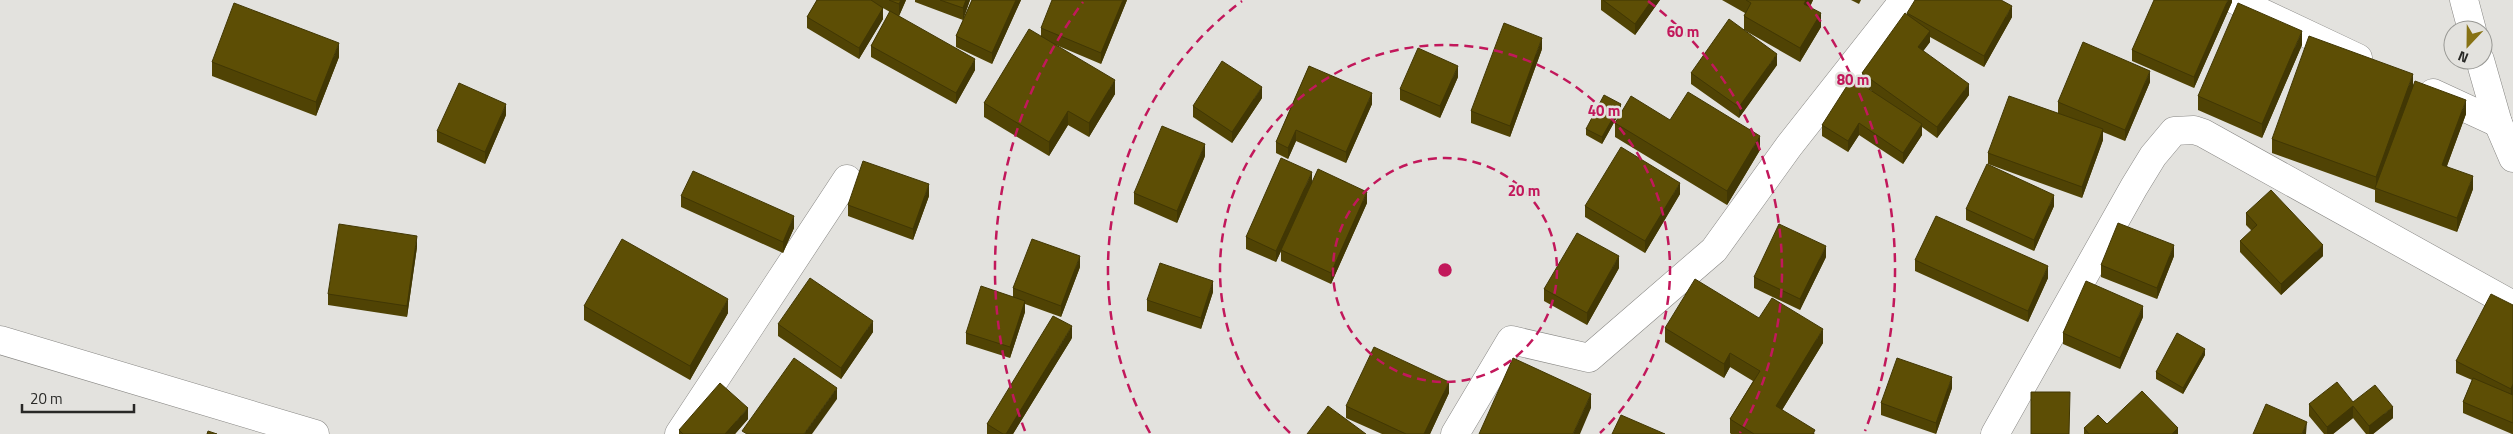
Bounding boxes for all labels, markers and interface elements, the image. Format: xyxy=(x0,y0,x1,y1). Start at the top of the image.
text: 60 m xyxy=(1667,20,1699,43)
north arrow xyxy=(2443,20,2493,70)
text: N xyxy=(2455,46,2471,69)
text: 80 m xyxy=(1837,68,1869,91)
text: 40 m xyxy=(1588,99,1620,122)
text: 20 m xyxy=(1508,179,1540,202)
centre of rings xyxy=(1436,261,1454,279)
scale bar xyxy=(22,382,135,414)
text: 20 m xyxy=(30,387,63,410)

